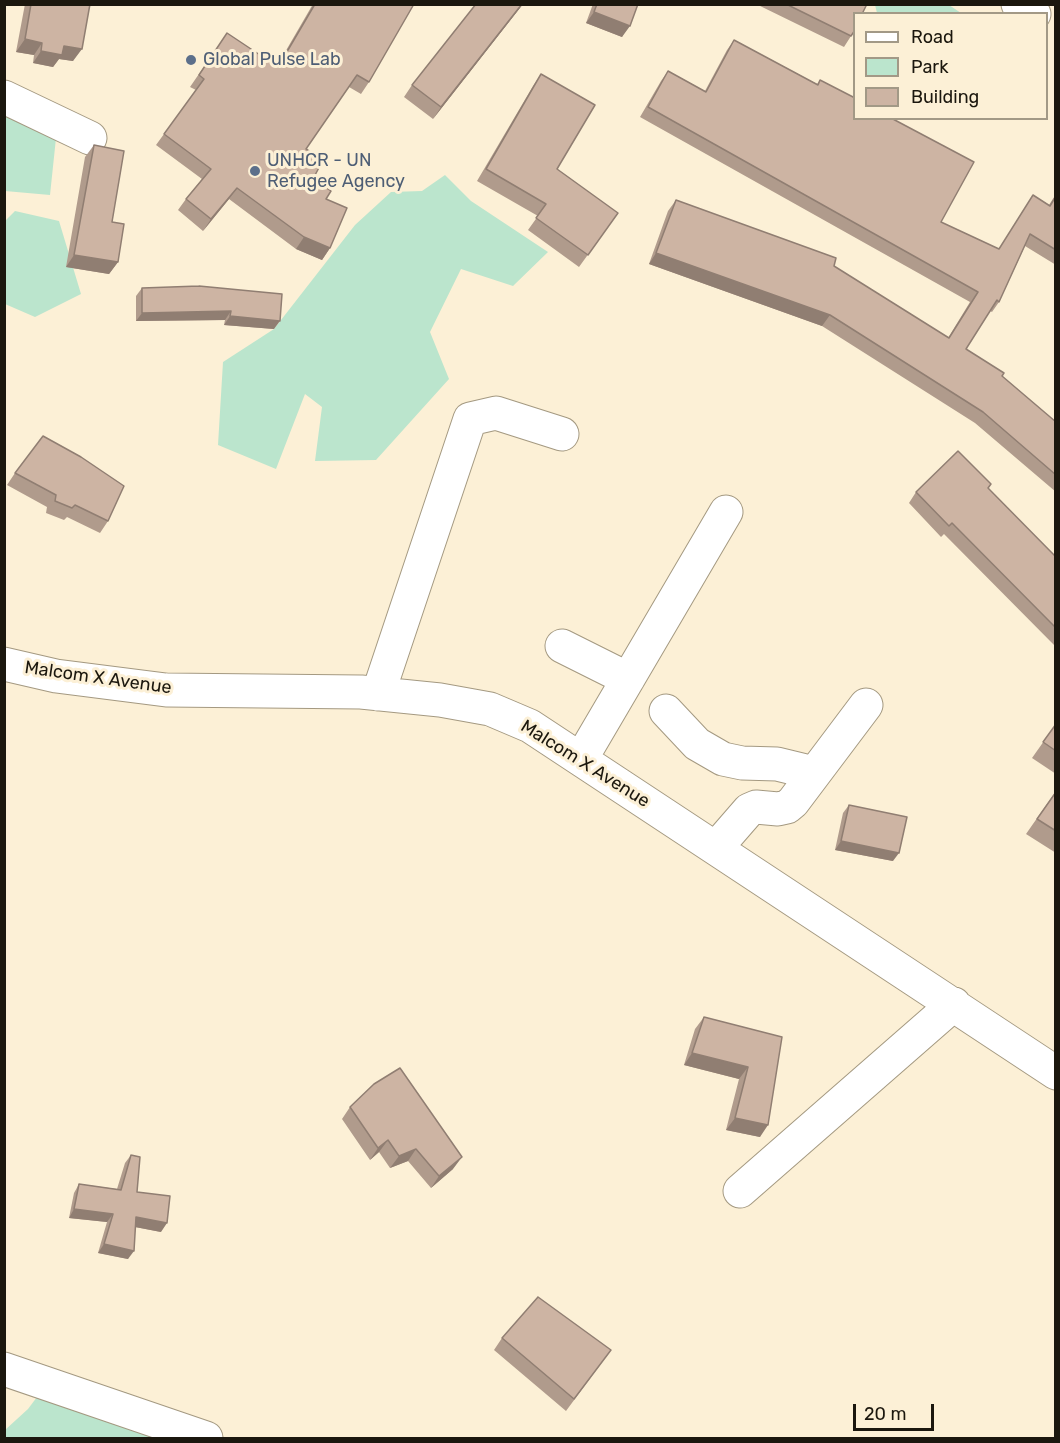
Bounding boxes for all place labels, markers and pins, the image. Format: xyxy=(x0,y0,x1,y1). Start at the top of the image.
place label: Global Pulse Lab xyxy=(203,49,341,71)
marker: Global Pulse Lab xyxy=(184,53,198,67)
place label: UNHCR - UN Refugee Agency xyxy=(267,150,405,192)
marker: UNHCR - UN Refugee Agency xyxy=(248,164,262,178)

